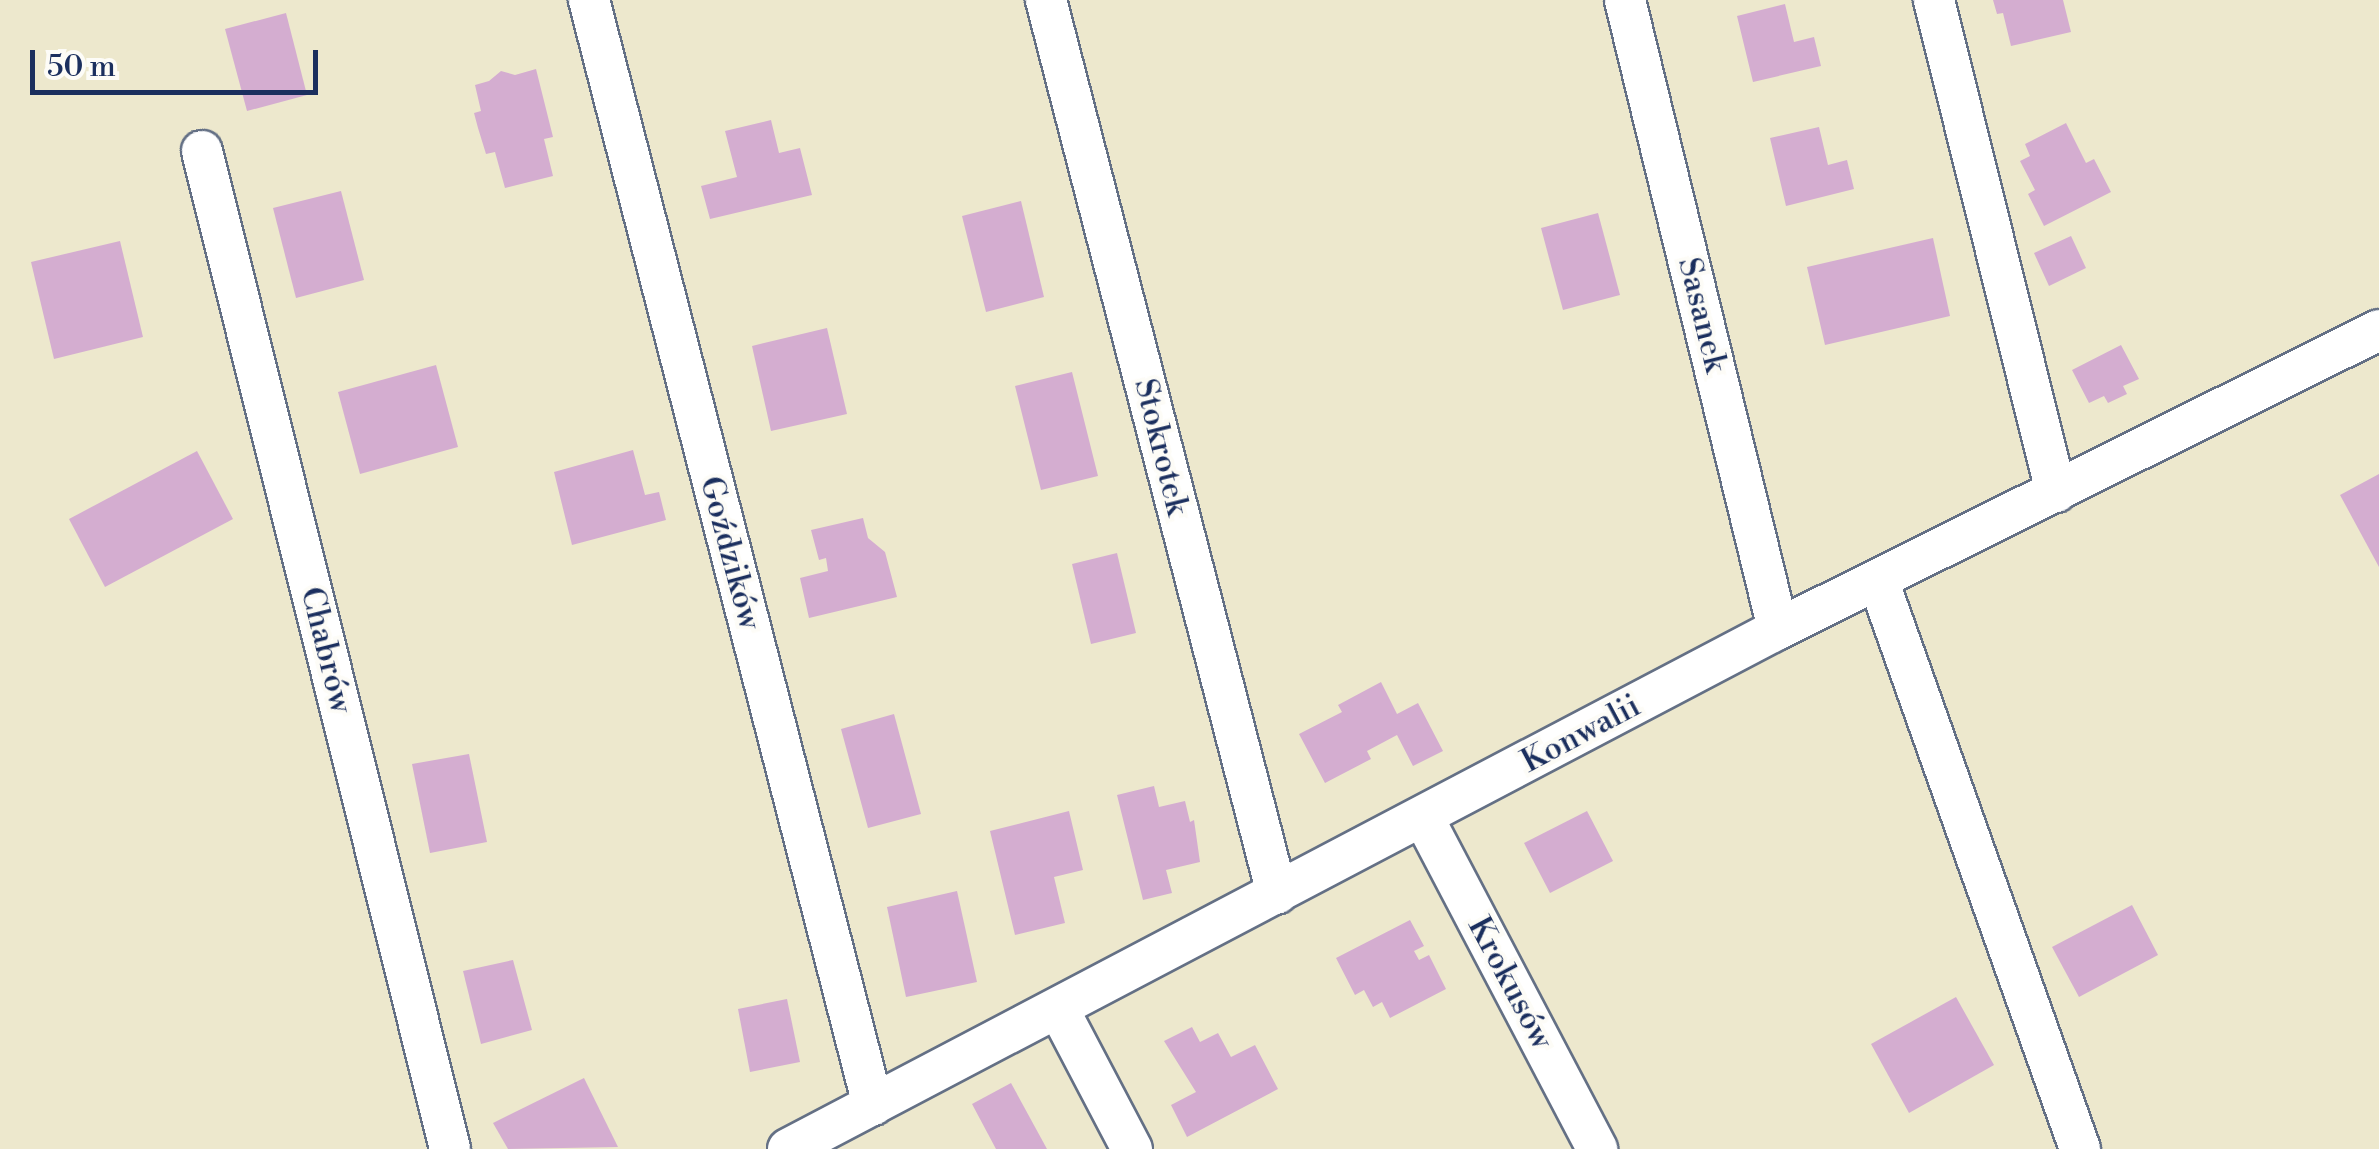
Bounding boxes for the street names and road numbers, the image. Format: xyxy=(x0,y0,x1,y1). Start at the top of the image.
street label: Sasanek xyxy=(1669,254,1735,376)
street label: Stokrotek xyxy=(1126,375,1196,519)
street label: Goździków xyxy=(691,472,769,634)
street label: Chabrów xyxy=(292,583,360,717)
street label: Konwalii xyxy=(1515,687,1647,781)
street label: Krokusów xyxy=(1459,910,1561,1056)

